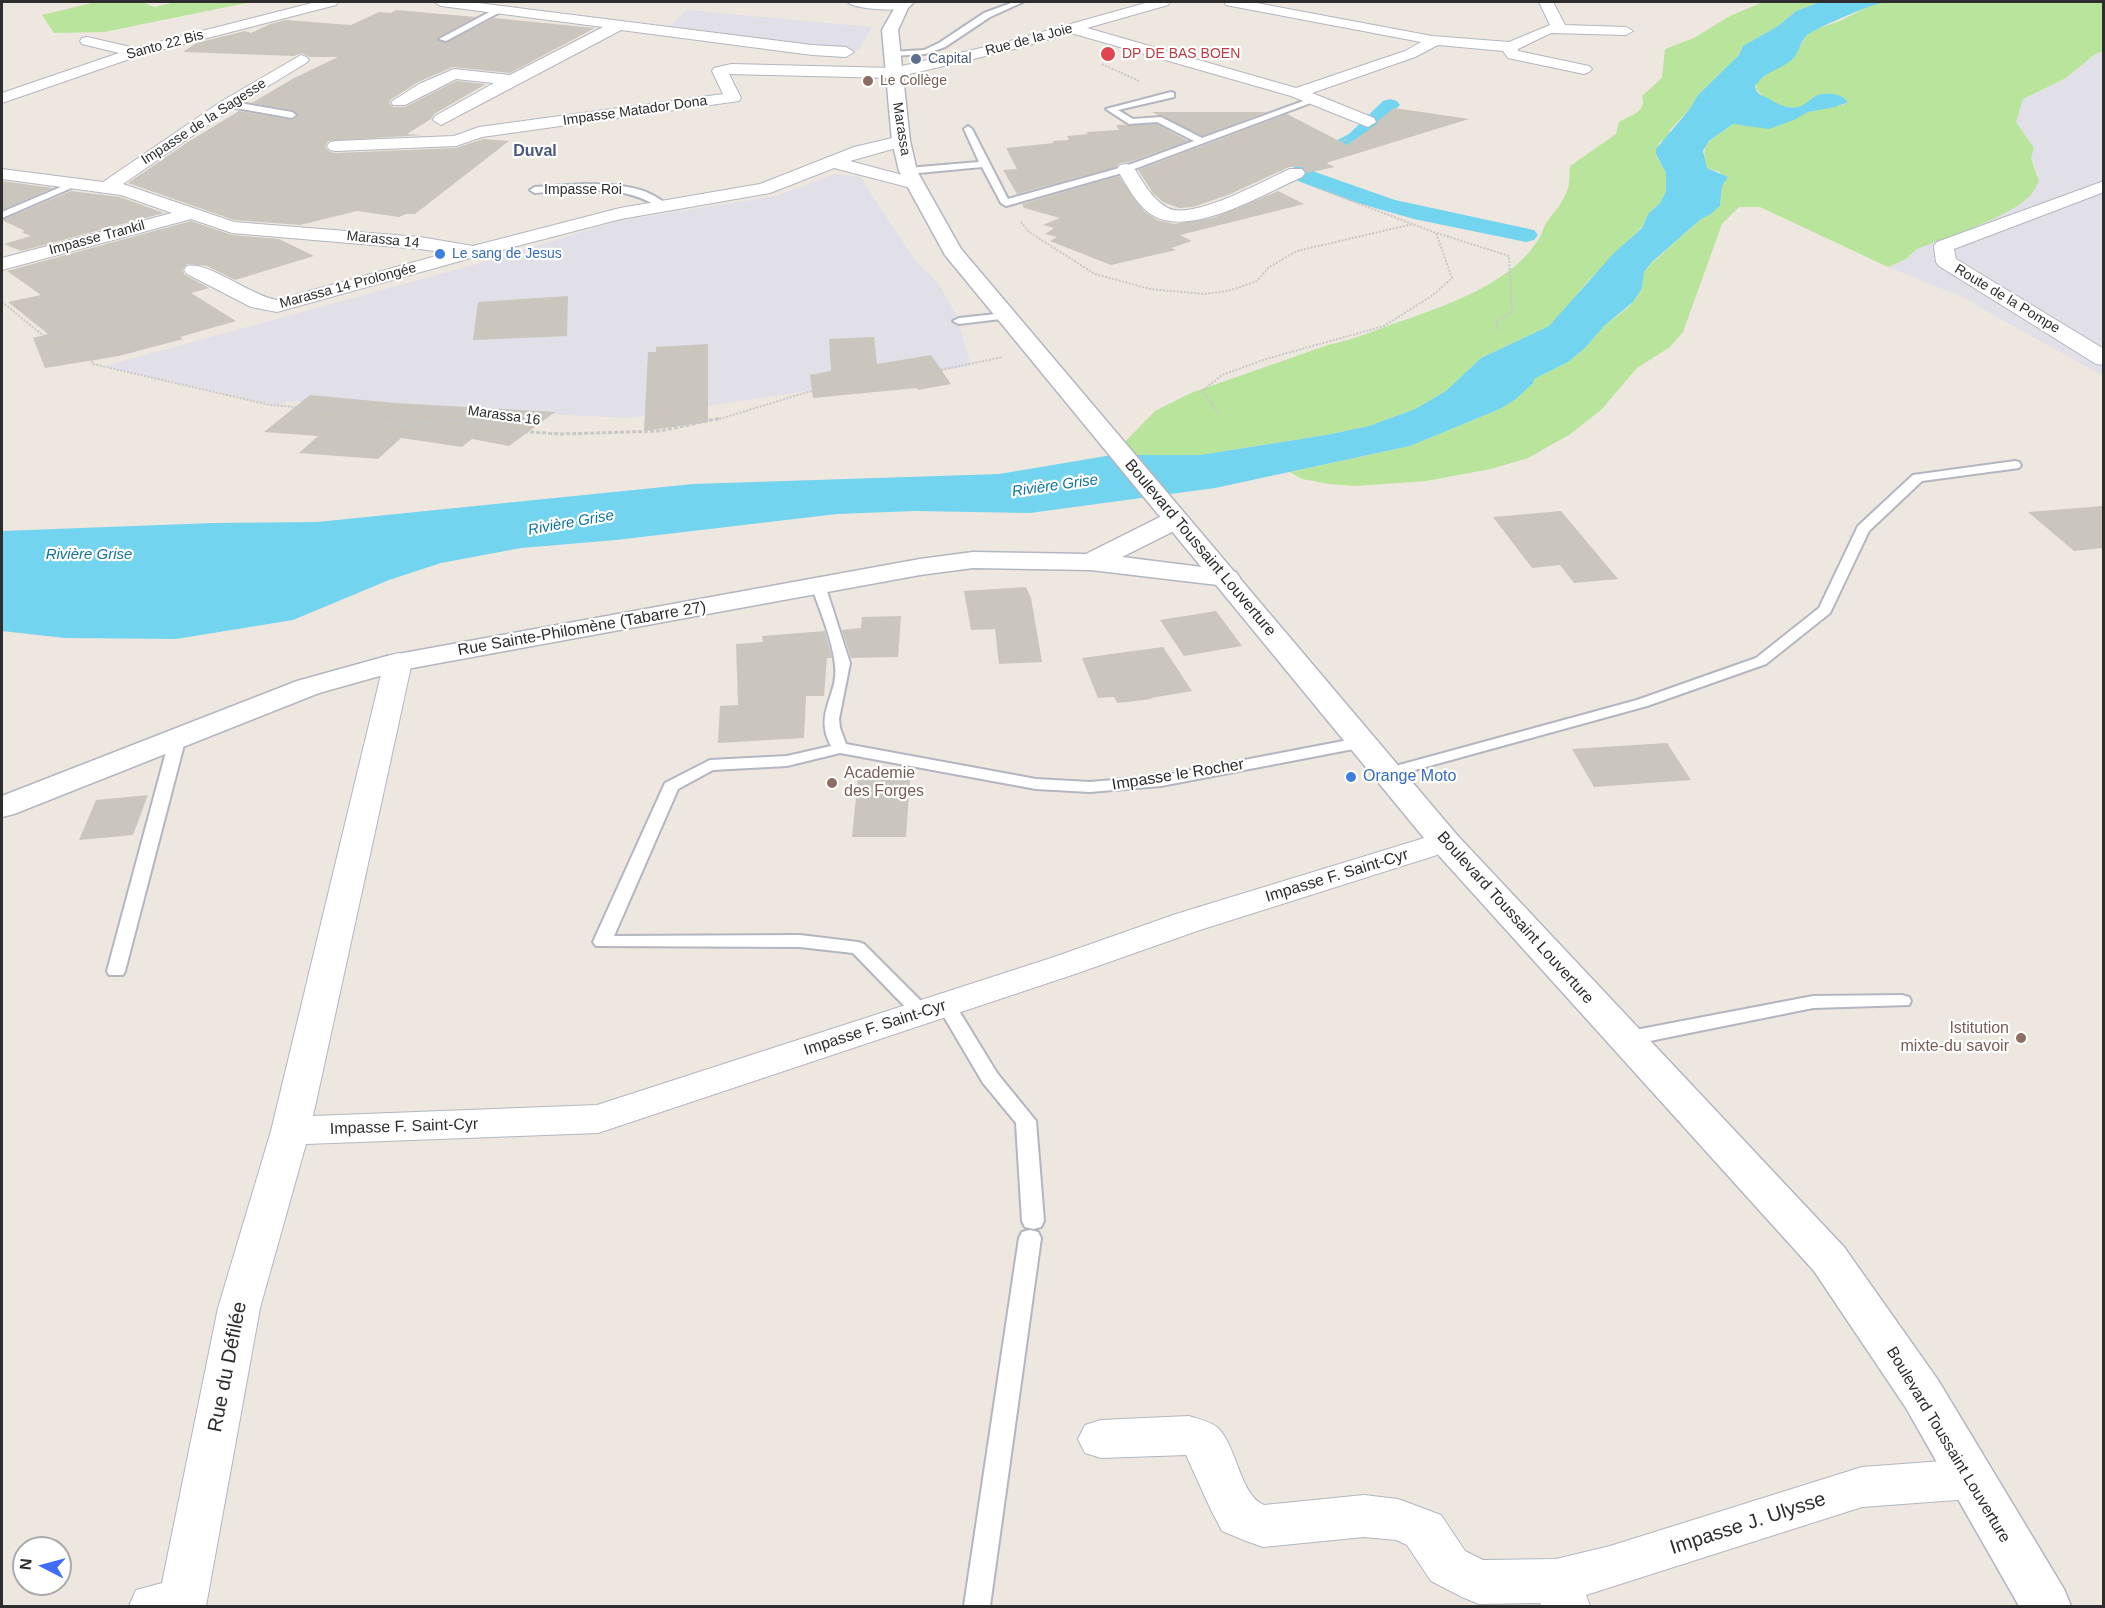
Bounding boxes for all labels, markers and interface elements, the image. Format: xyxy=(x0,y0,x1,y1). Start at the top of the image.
street label: Rue de la Joie xyxy=(984,20,1074,60)
street label: Santo 22 Bis xyxy=(124,27,206,63)
marker: DP DE BAS BOEN xyxy=(1099,45,1117,63)
place label: DP DE BAS BOEN xyxy=(1122,46,1240,62)
place label: Capital xyxy=(928,51,972,67)
marker: Capital xyxy=(909,52,923,66)
place label: Le Collège xyxy=(880,73,947,89)
marker: Le Collège xyxy=(861,74,875,88)
street label: Impasse de la Sagesse xyxy=(138,75,270,169)
street label: Impasse Matador Dona xyxy=(562,93,708,129)
street label: Marassa xyxy=(889,101,913,157)
district label: Duval xyxy=(513,142,557,162)
street label: Impasse Roi xyxy=(544,182,622,198)
street label: Impasse Trankil xyxy=(47,217,147,259)
street label: Marassa 14 xyxy=(346,228,420,252)
place label: Le sang de Jesus xyxy=(452,246,562,262)
marker: Le sang de Jesus xyxy=(433,247,447,261)
street label: Marassa 14 Prolongée xyxy=(278,260,418,312)
street label: Route de la Pompe xyxy=(1951,261,2063,337)
street label: Marassa 16 xyxy=(467,403,541,429)
street label: Boulevard Toussaint Louverture xyxy=(1120,456,1280,640)
water label: Rivière Grise xyxy=(1011,471,1099,501)
water label: Rivière Grise xyxy=(527,507,615,539)
water label: Rivière Grise xyxy=(46,546,132,564)
street label: Rue Sainte-Philomène (Tabarre 27) xyxy=(456,598,708,660)
street label: Impasse le Rocher xyxy=(1111,755,1245,795)
place label: Academie des Forges xyxy=(844,764,924,802)
place label: Orange Moto xyxy=(1363,767,1456,787)
marker: Orange Moto xyxy=(1344,770,1358,784)
marker: Academie des Forges xyxy=(825,776,839,790)
street label: Boulevard Toussaint Louverture xyxy=(1433,828,1597,1008)
street label: Impasse F. Saint-Cyr xyxy=(1263,845,1411,907)
street label: Impasse F. Saint-Cyr xyxy=(801,996,949,1060)
place label: Istitution mixte-du savoir xyxy=(1901,1019,2009,1057)
marker: Istitution mixte-du savoir xyxy=(2014,1031,2028,1045)
street label: Impasse F. Saint-Cyr xyxy=(329,1115,479,1139)
street label: Rue du Défilée xyxy=(204,1300,252,1434)
street label: Boulevard Toussaint Louverture xyxy=(1882,1344,2014,1546)
street label: Impasse J. Ulysse xyxy=(1667,1488,1829,1560)
north arrow xyxy=(12,1536,72,1596)
text: N xyxy=(17,1558,35,1571)

